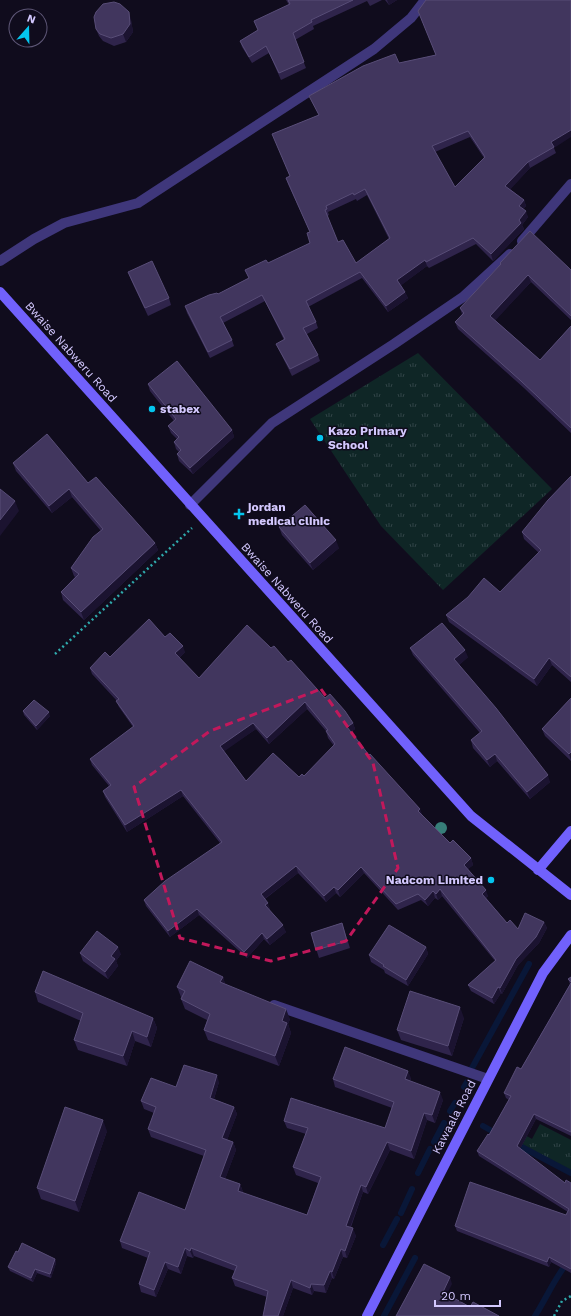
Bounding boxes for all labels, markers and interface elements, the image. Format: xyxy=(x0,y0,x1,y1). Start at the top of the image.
north arrow xyxy=(8,8,48,48)
text: N xyxy=(25,12,37,27)
street label: Bwaise Nabweru Road xyxy=(22,299,120,405)
place label: stabex xyxy=(160,402,200,416)
marker: stabex xyxy=(147,404,157,414)
place label: Kazo Primary School xyxy=(328,424,407,452)
marker: Kazo Primary School xyxy=(315,433,325,443)
place label: jordan medical clinic xyxy=(246,500,330,528)
marker: jordan medical clinic xyxy=(233,508,245,520)
street label: Bwaise Nabweru Road xyxy=(238,540,336,646)
place label: Nadcom Limited xyxy=(386,873,483,887)
marker: Nadcom Limited xyxy=(486,875,496,885)
street label: Kawaala Road xyxy=(429,1078,479,1156)
scale bar xyxy=(435,1282,500,1308)
text: 20 m xyxy=(441,1289,471,1303)

